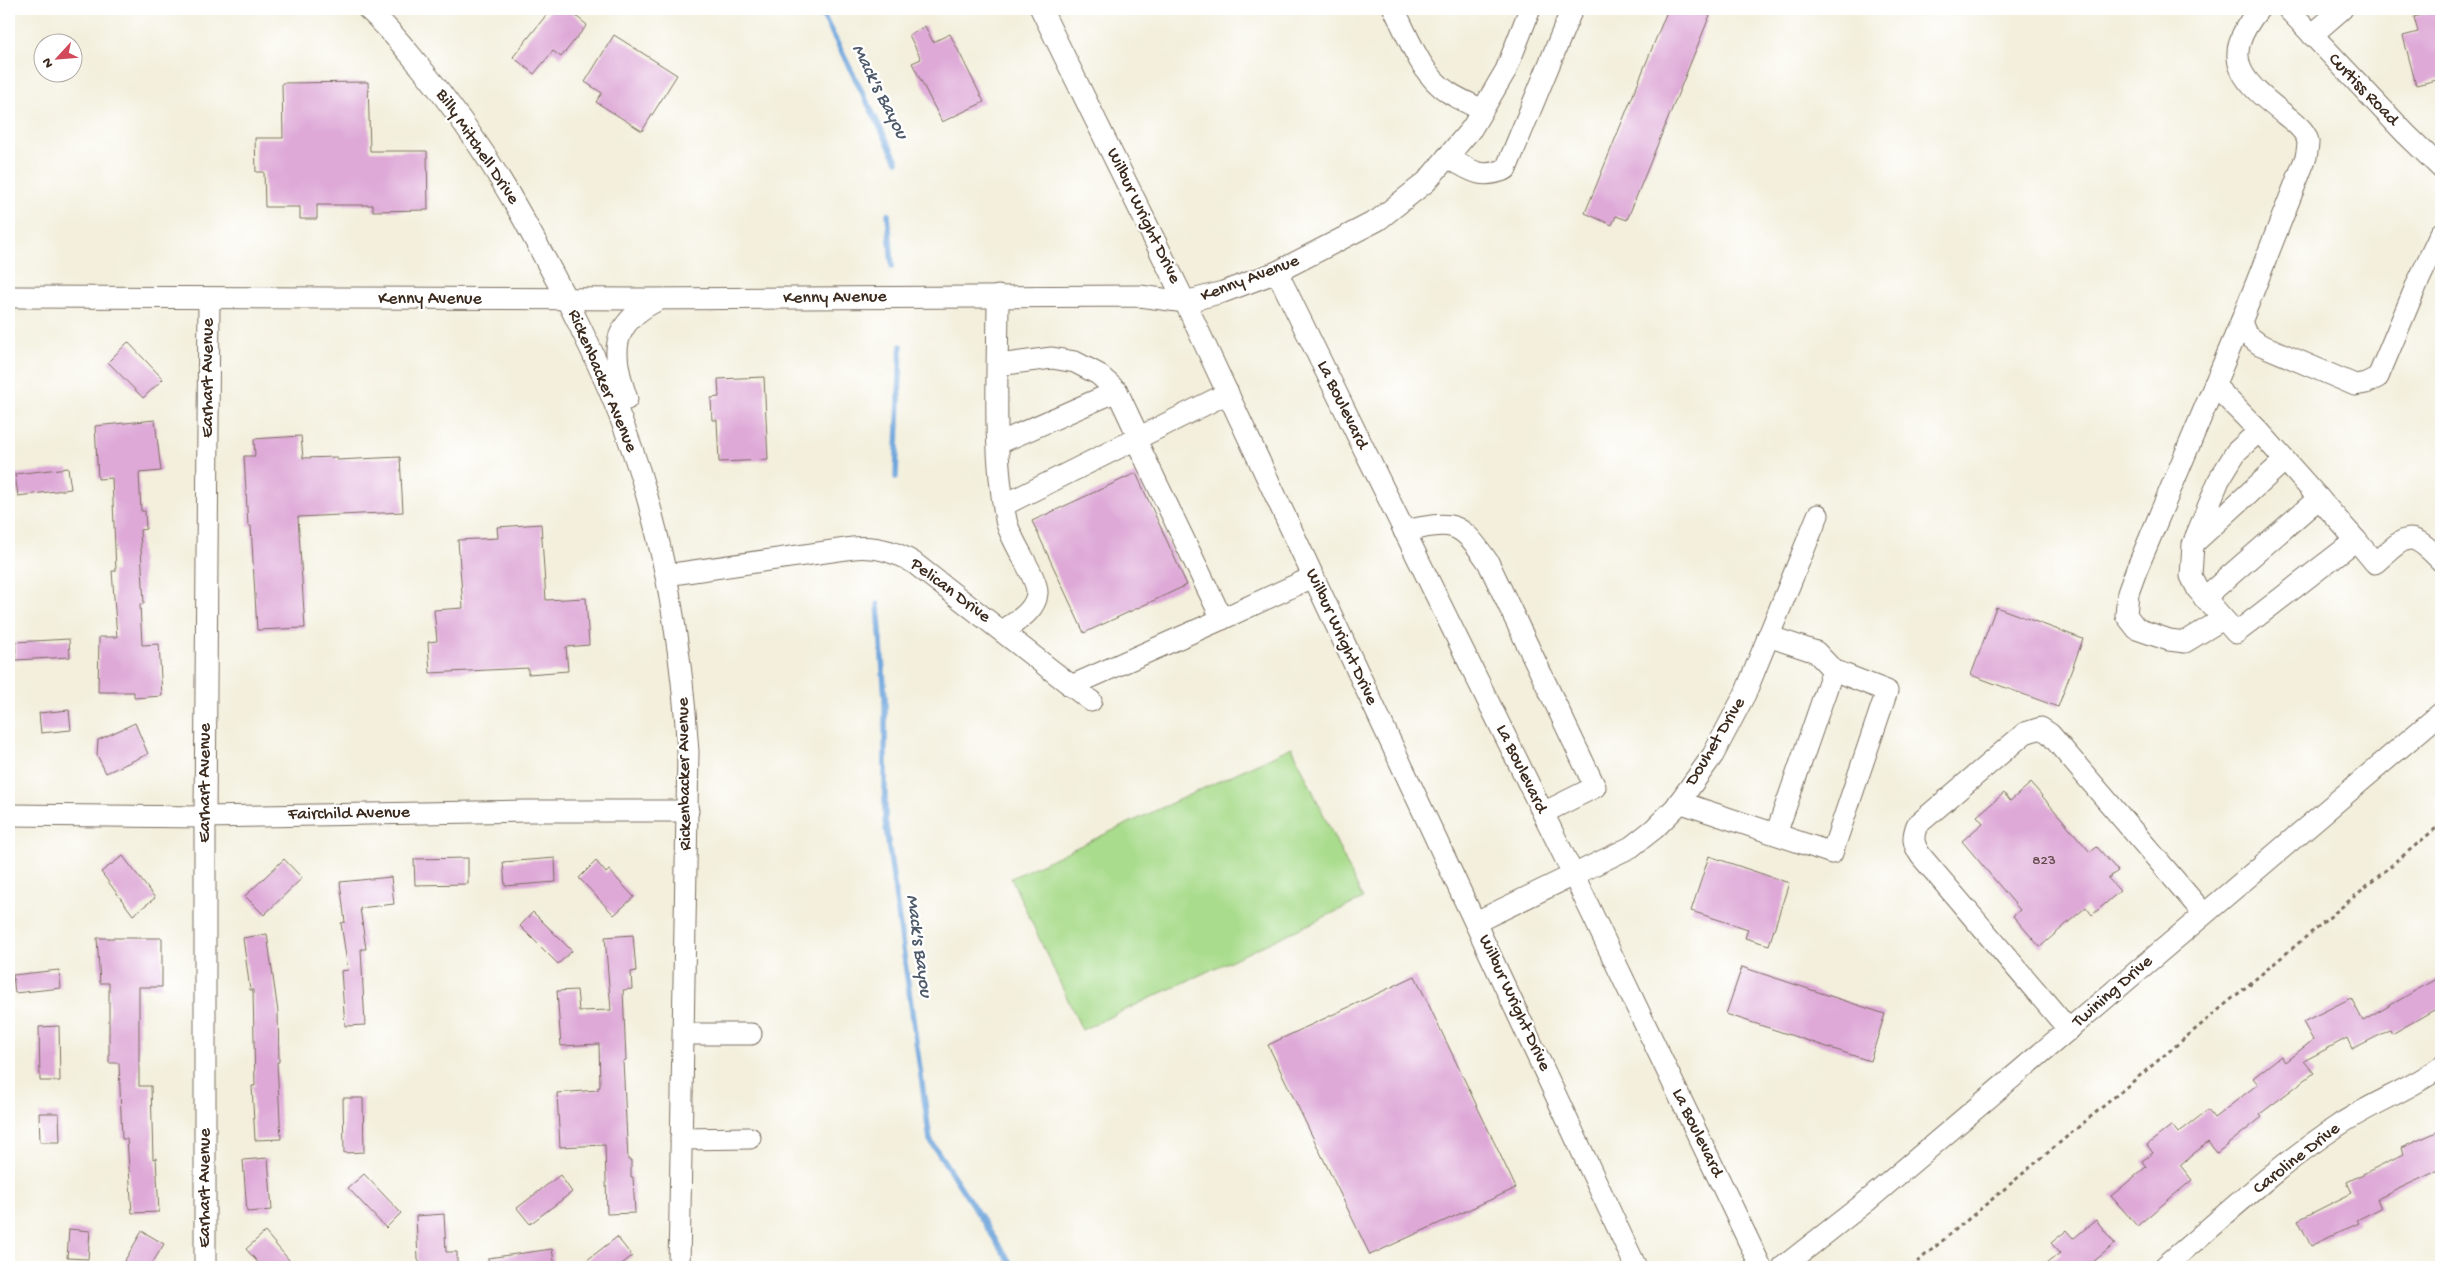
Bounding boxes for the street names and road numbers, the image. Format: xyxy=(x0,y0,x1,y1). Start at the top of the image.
street label: Curtiss Road xyxy=(2323,49,2404,132)
street label: Billy Mitchell Drive xyxy=(430,85,524,209)
street label: Wilbur Wright Drive xyxy=(1101,145,1185,288)
street label: Kenny Avenue xyxy=(1198,250,1303,307)
street label: Kenny Avenue xyxy=(783,287,888,309)
street label: Kenny Avenue xyxy=(378,289,482,310)
street label: Rickenbacker Avenue xyxy=(562,306,642,456)
street label: Earhart Avenue xyxy=(198,318,219,438)
street label: La Boulevard xyxy=(1312,357,1373,454)
street label: Pelican Drive xyxy=(905,553,995,628)
street label: Wilbur Wright Drive xyxy=(1300,565,1382,709)
street label: Douhet Drive xyxy=(1681,693,1751,791)
street label: Rickenbacker Avenue xyxy=(673,697,697,851)
street label: La Boulevard xyxy=(1491,721,1552,818)
street label: Earhart Avenue xyxy=(195,723,216,843)
street label: Fairchild Avenue xyxy=(287,802,411,826)
street label: Wilbur Wright Drive xyxy=(1473,931,1555,1075)
street label: Twining Drive xyxy=(2068,951,2158,1033)
street label: La Boulevard xyxy=(1667,1085,1728,1182)
street label: Caroline Drive xyxy=(2249,1118,2345,1199)
street label: Earhart Avenue xyxy=(195,1128,216,1248)

